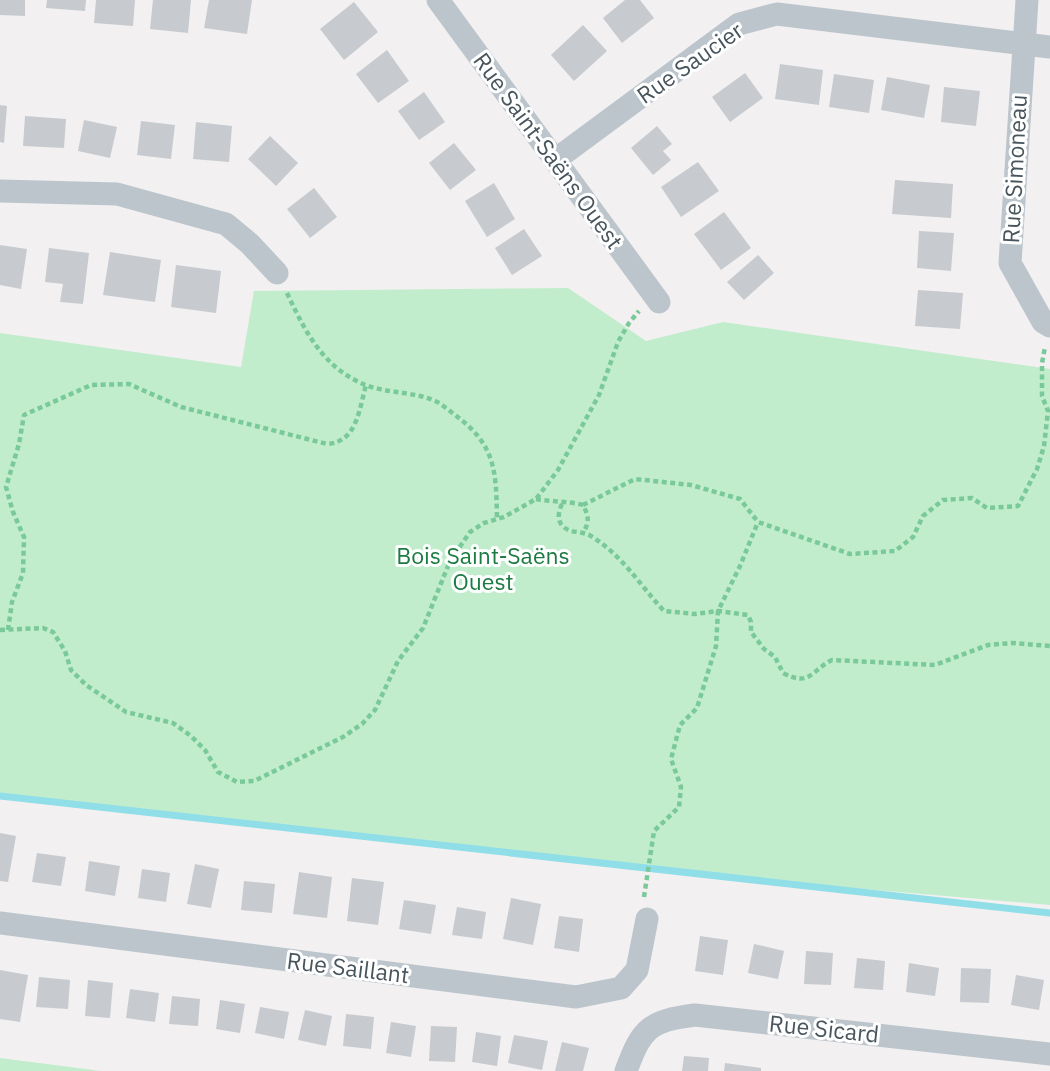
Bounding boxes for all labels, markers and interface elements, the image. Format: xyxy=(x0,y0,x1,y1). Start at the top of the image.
street label: Rue Saucier xyxy=(630,14,749,110)
street label: Rue Saint-Saëns Ouest xyxy=(467,46,630,255)
street label: Rue Simoneau xyxy=(995,94,1033,244)
park label: Bois Saint-Saëns Ouest xyxy=(396,540,570,596)
street label: Rue Saillant xyxy=(285,945,411,989)
street label: Rue Sicard xyxy=(768,1007,881,1049)

